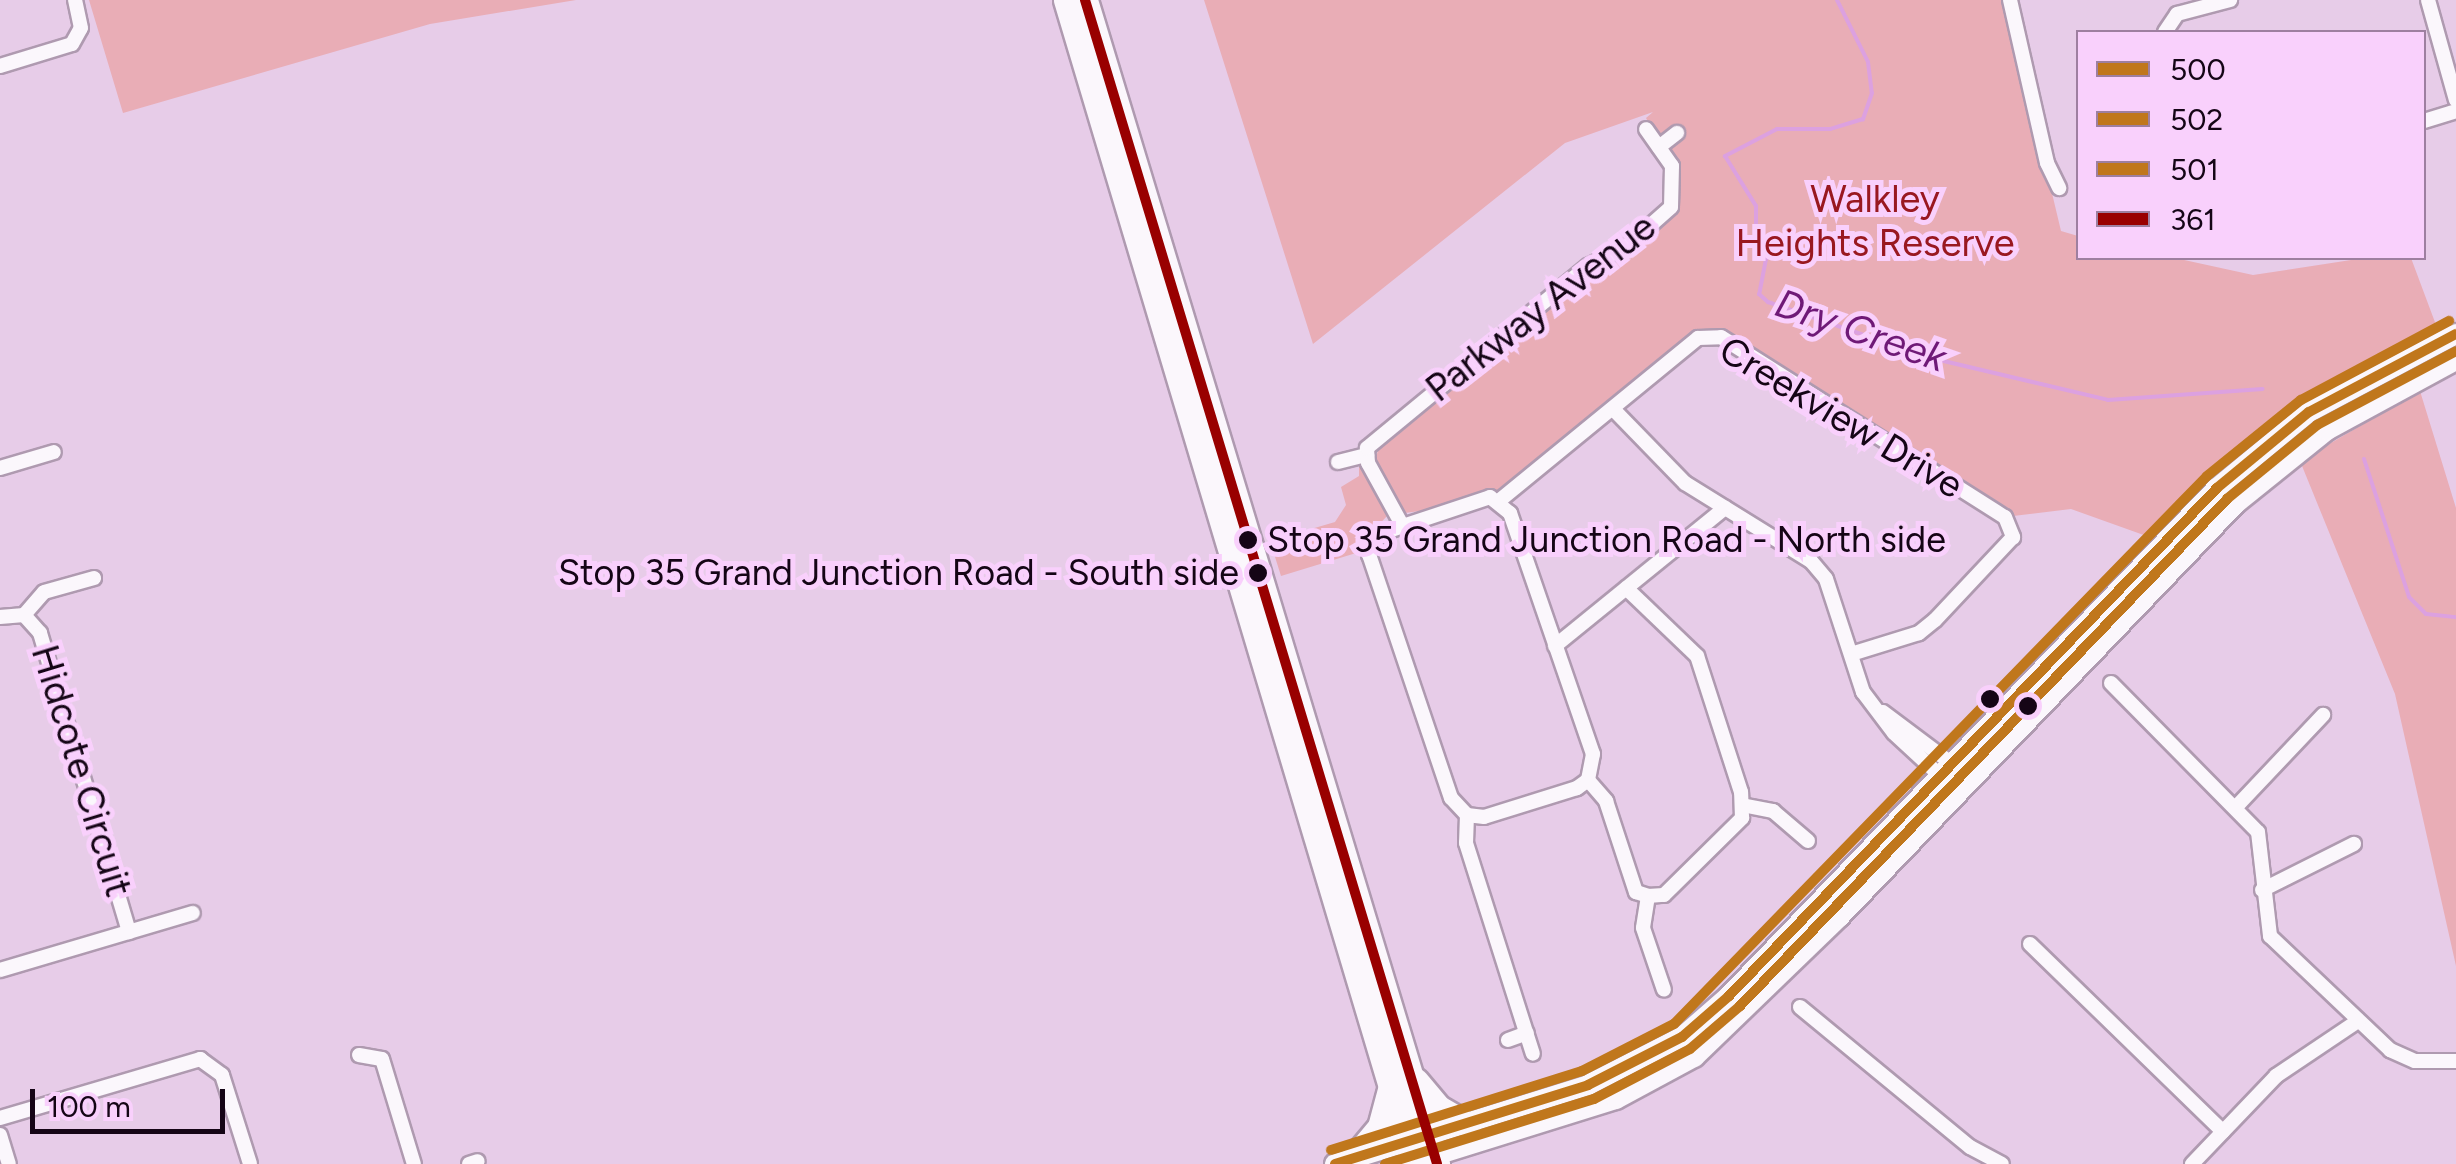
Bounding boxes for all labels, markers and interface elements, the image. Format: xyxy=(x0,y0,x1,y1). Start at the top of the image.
legend xyxy=(2076,30,2426,260)
text: 500 xyxy=(2170,51,2226,88)
text: 502 xyxy=(2170,101,2223,138)
text: 501 xyxy=(2170,151,2219,188)
park label: Walkley Heights Reserve xyxy=(1736,177,2014,266)
text: 361 xyxy=(2170,201,2216,238)
street label: Parkway Avenue xyxy=(1417,204,1665,412)
water label: Dry Creek xyxy=(1769,278,1953,382)
street label: Creekview Drive xyxy=(1711,327,1971,509)
place label: Stop 35 Grand Junction Road - North side xyxy=(1267,518,1946,562)
marker: Stop 35 Grand Junction Road - North side xyxy=(1238,530,1258,550)
place label: Stop 35 Grand Junction Road - South side xyxy=(558,551,1239,595)
marker: Stop 35 Grand Junction Road - South side xyxy=(1248,563,1268,583)
street label: Hidcote Circuit xyxy=(21,640,141,902)
unlabelled marker xyxy=(1980,689,2000,709)
unlabelled marker xyxy=(2018,696,2038,716)
scale bar xyxy=(35,1069,230,1131)
text: 100 m xyxy=(47,1088,131,1125)

